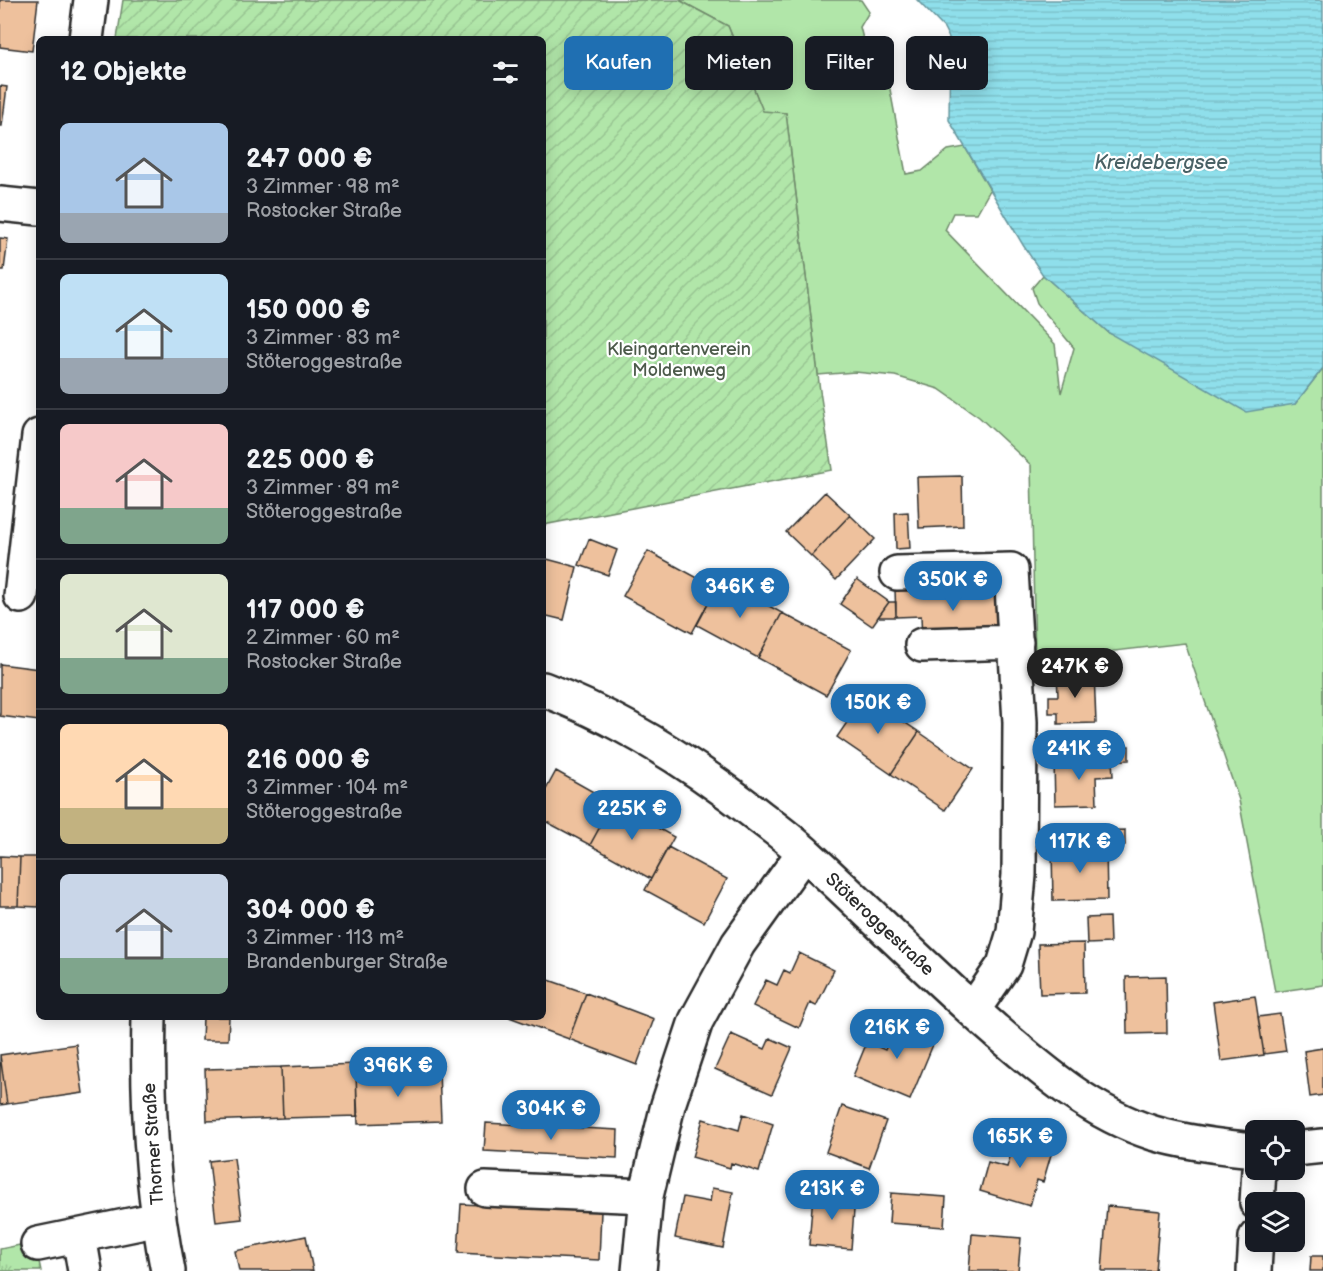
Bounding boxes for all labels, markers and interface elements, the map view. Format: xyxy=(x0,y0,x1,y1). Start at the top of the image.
chip: Kaufen xyxy=(564,36,673,90)
chip: Mieten xyxy=(685,36,793,90)
chip: Filter xyxy=(805,36,894,90)
chip: Neu xyxy=(906,36,988,90)
icon: filters xyxy=(489,56,522,89)
text: 12 Objekte xyxy=(60,57,187,88)
text: 247 000 € xyxy=(246,144,372,175)
icon: home xyxy=(108,147,180,219)
water label: Kreidebergsee xyxy=(1094,151,1228,175)
text: 3 Zimmer · 98 m² xyxy=(246,175,400,199)
text: Rostocker Straße xyxy=(246,199,402,223)
text: 150 000 € xyxy=(246,295,370,326)
icon: home xyxy=(108,298,180,370)
text: 3 Zimmer · 83 m² xyxy=(246,326,400,350)
park label: Kleingartenverein Moldenweg xyxy=(607,339,751,381)
text: Stöteroggestraße xyxy=(246,350,402,374)
text: 225 000 € xyxy=(246,445,374,476)
icon: home xyxy=(108,448,180,520)
text: 3 Zimmer · 89 m² xyxy=(246,476,400,500)
text: Stöteroggestraße xyxy=(246,500,402,524)
pin: 350K € xyxy=(904,561,1002,612)
pin: 346K € xyxy=(691,568,789,619)
text: 350K € xyxy=(918,568,988,592)
text: 346K € xyxy=(705,575,775,599)
text: 117 000 € xyxy=(246,595,364,626)
icon: home xyxy=(108,598,180,670)
text: 2 Zimmer · 60 m² xyxy=(246,626,400,650)
pin: 247K € xyxy=(1026,648,1124,699)
text: Rostocker Straße xyxy=(246,650,402,674)
text: 247K € xyxy=(1041,655,1109,679)
pin: 150K € xyxy=(829,684,927,735)
text: 150K € xyxy=(845,691,911,715)
pin: 241K € xyxy=(1030,730,1128,781)
text: 241K € xyxy=(1046,737,1112,761)
text: 216 000 € xyxy=(246,745,370,776)
icon: home xyxy=(108,748,180,820)
text: 3 Zimmer · 104 m² xyxy=(246,776,408,800)
pin: 225K € xyxy=(583,790,681,841)
text: 225K € xyxy=(597,797,667,821)
text: Stöteroggestraße xyxy=(246,800,402,824)
pin: 117K € xyxy=(1031,823,1129,874)
text: 117K € xyxy=(1049,830,1111,854)
street label: Stöteroggestraße xyxy=(821,869,939,980)
text: 304 000 € xyxy=(246,895,375,926)
icon: home xyxy=(108,898,180,970)
text: 3 Zimmer · 113 m² xyxy=(246,926,404,950)
text: Brandenburger Straße xyxy=(246,950,448,974)
pin: 216K € xyxy=(848,1009,946,1060)
text: 216K € xyxy=(864,1016,930,1040)
pin: 396K € xyxy=(349,1047,447,1098)
text: 396K € xyxy=(363,1054,433,1078)
street label: Thorner Straße xyxy=(139,1082,168,1206)
pin: 304K € xyxy=(502,1090,600,1141)
text: 304K € xyxy=(516,1097,586,1121)
pin: 165K € xyxy=(971,1118,1069,1169)
map controls xyxy=(1245,1120,1305,1252)
button: locate xyxy=(1245,1120,1305,1180)
text: 165K € xyxy=(987,1125,1053,1149)
pin: 213K € xyxy=(783,1170,881,1221)
text: 213K € xyxy=(799,1177,865,1201)
button: layers xyxy=(1245,1192,1305,1252)

